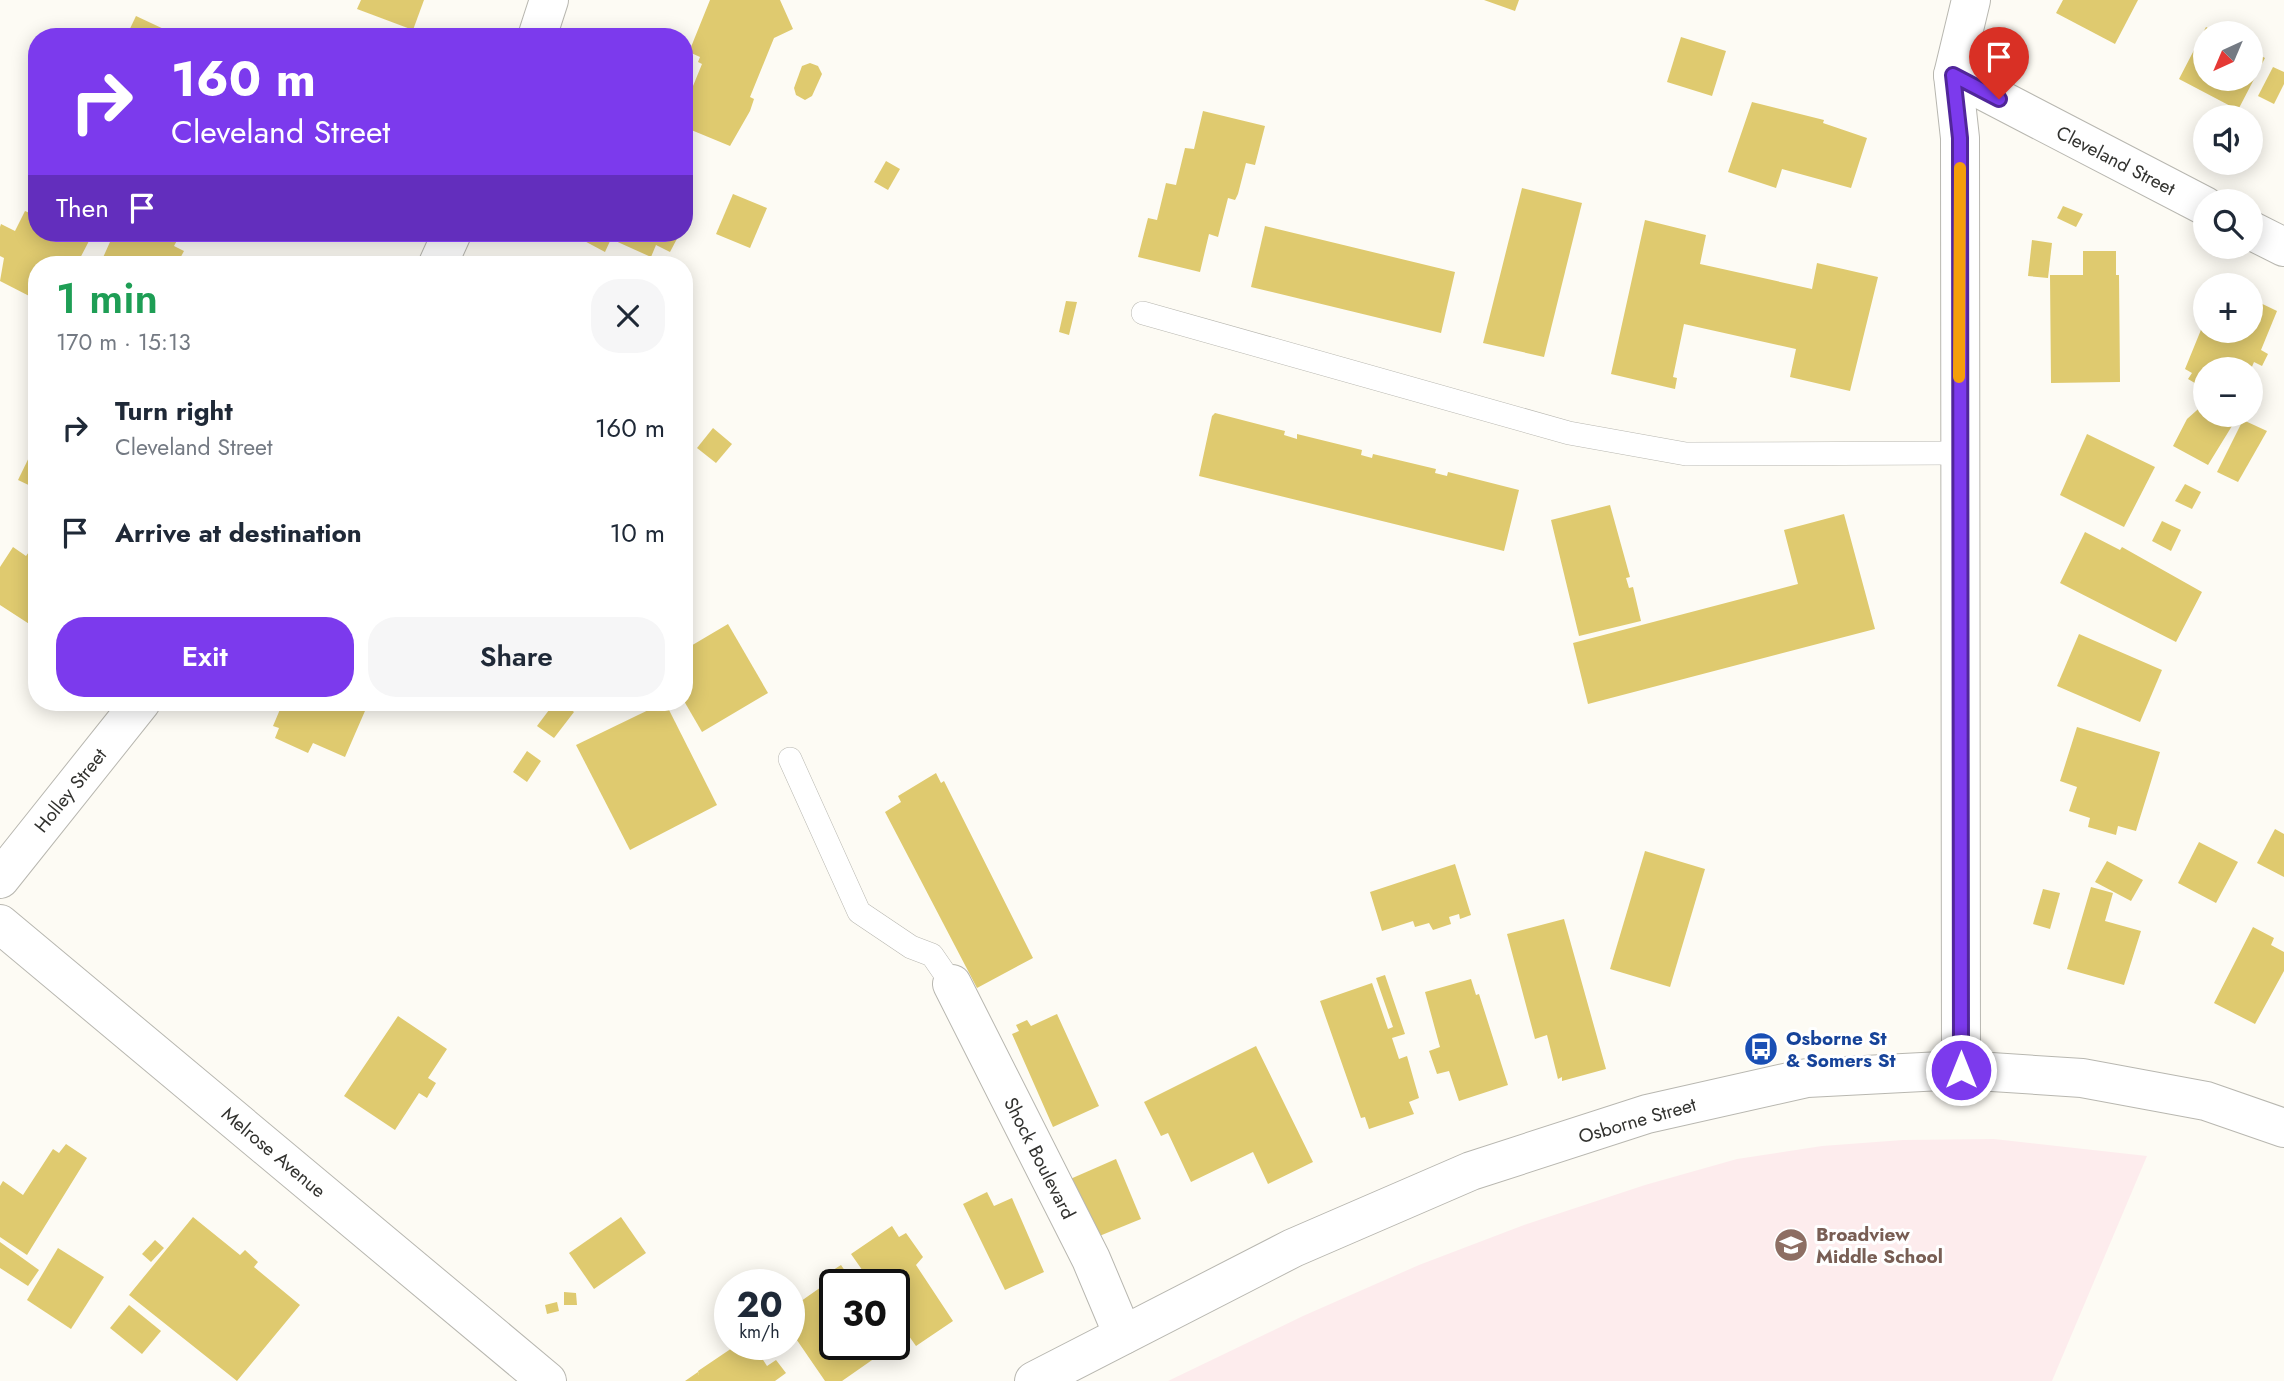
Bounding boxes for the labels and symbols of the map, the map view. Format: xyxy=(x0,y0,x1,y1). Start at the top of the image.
north arrow xyxy=(2193,21,2263,91)
pin xyxy=(1969,27,2029,99)
street label: Cleveland Street xyxy=(2052,119,2180,202)
street label: Holley Street xyxy=(28,742,113,838)
place label: Osborne St & Somers St xyxy=(1786,1025,1896,1074)
bus stop icon: Osborne St & Somers St xyxy=(1742,1030,1780,1068)
position arrow xyxy=(1924,1033,1998,1107)
street label: Osborne Street xyxy=(1575,1091,1700,1150)
street label: Shock Boulevard xyxy=(997,1093,1082,1224)
street label: Melrose Avenue xyxy=(216,1101,332,1204)
place label: Broadview Middle School xyxy=(1816,1221,1943,1270)
school or university icon: Broadview Middle School xyxy=(1772,1226,1810,1264)
speed limit sign: 30 xyxy=(819,1269,910,1360)

